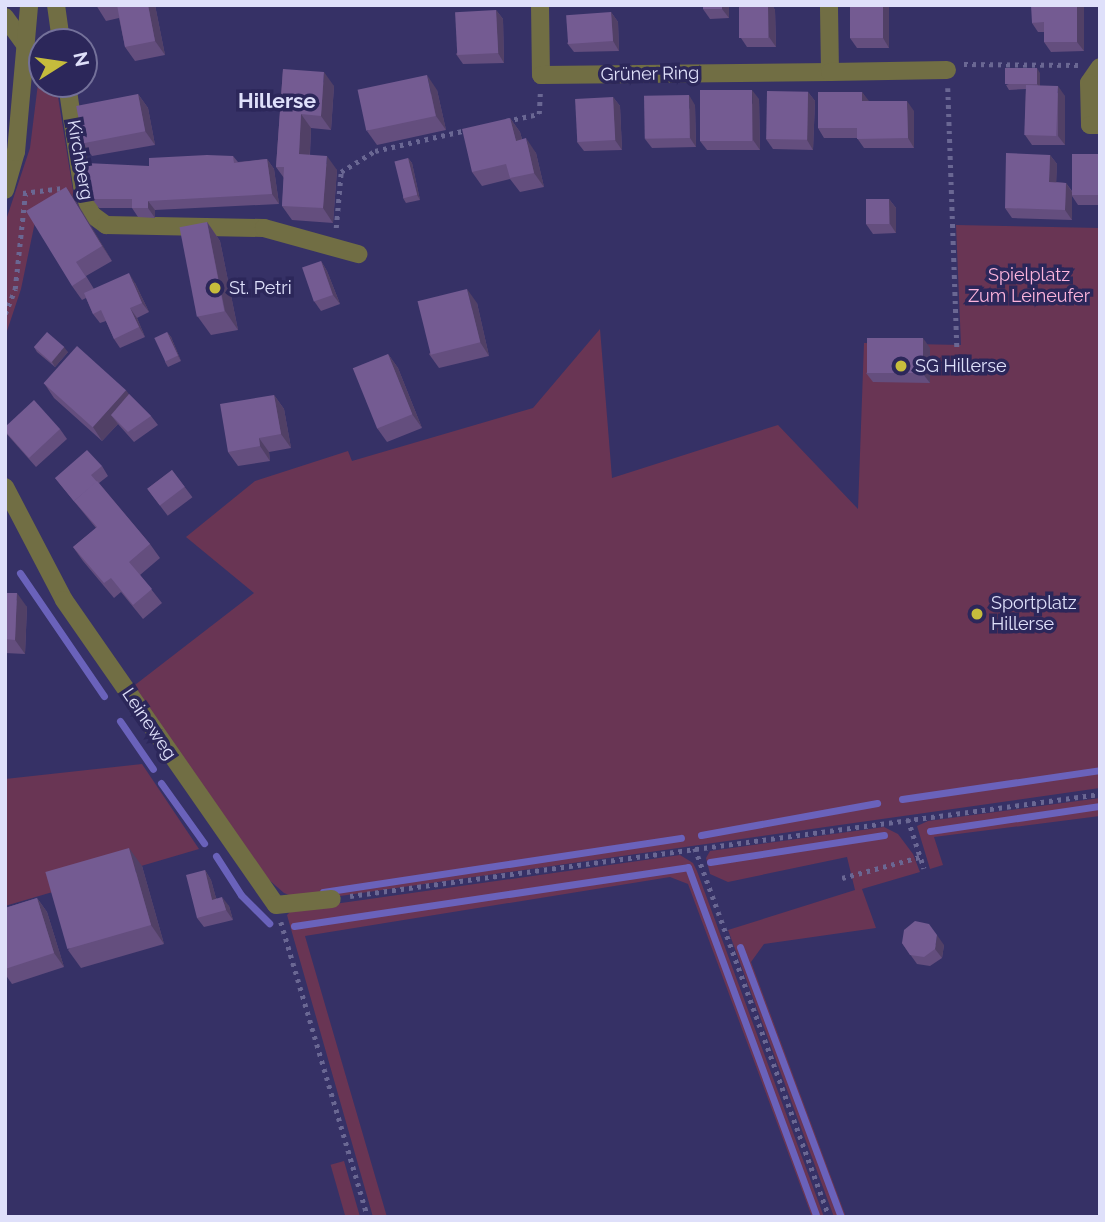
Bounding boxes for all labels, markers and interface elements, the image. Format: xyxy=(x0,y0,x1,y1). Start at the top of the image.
north arrow xyxy=(28,28,98,98)
text: N xyxy=(69,50,94,68)
street label: Grüner Ring xyxy=(600,62,700,86)
district label: Hillerse xyxy=(238,88,316,114)
street label: Kirchberg xyxy=(62,118,98,202)
park label: Spielplatz Zum Leineufer xyxy=(968,265,1090,308)
place label: St. Petri xyxy=(229,277,292,299)
marker: St. Petri xyxy=(207,280,223,296)
place label: SG Hillerse xyxy=(915,355,1007,377)
marker: SG Hillerse xyxy=(893,358,909,374)
place label: Sportplatz Hillerse xyxy=(991,593,1077,636)
marker: Sportplatz Hillerse xyxy=(969,606,985,622)
street label: Leineweg xyxy=(117,684,181,764)

